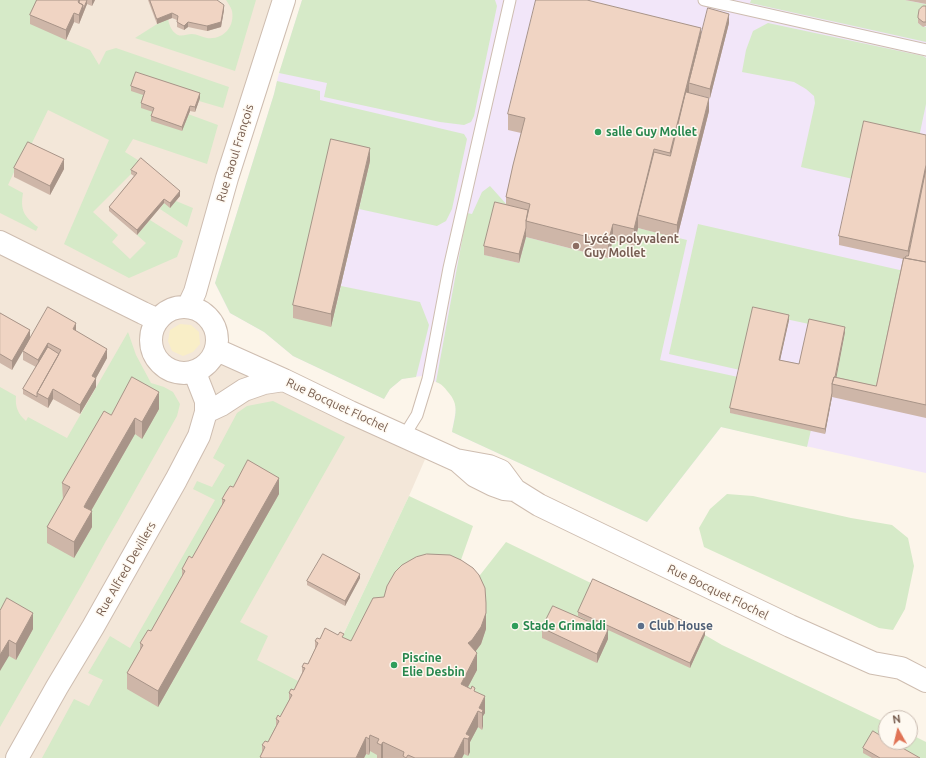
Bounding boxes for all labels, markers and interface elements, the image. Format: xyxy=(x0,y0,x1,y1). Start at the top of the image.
street label: Rue Raoul François xyxy=(213,102,257,204)
place label: salle Guy Mollet xyxy=(606,125,697,139)
marker: salle Guy Mollet xyxy=(593,127,603,137)
place label: Lycée polyvalent Guy Mollet xyxy=(584,232,679,260)
marker: Lycée polyvalent Guy Mollet xyxy=(571,241,581,251)
street label: Rue Bocquet Flochel xyxy=(284,375,390,435)
street label: Rue Alfred Devillers xyxy=(93,519,159,619)
street label: Rue Bocquet Flochel xyxy=(665,561,771,623)
place label: Stade Grimaldi xyxy=(523,619,606,633)
place label: Club House xyxy=(649,619,713,633)
marker: Stade Grimaldi xyxy=(510,621,520,631)
marker: Club House xyxy=(636,621,646,631)
place label: Piscine Elie Desbin xyxy=(402,651,465,679)
marker: Piscine Elie Desbin xyxy=(389,660,399,670)
north arrow xyxy=(878,710,918,750)
text: N xyxy=(892,713,901,726)

